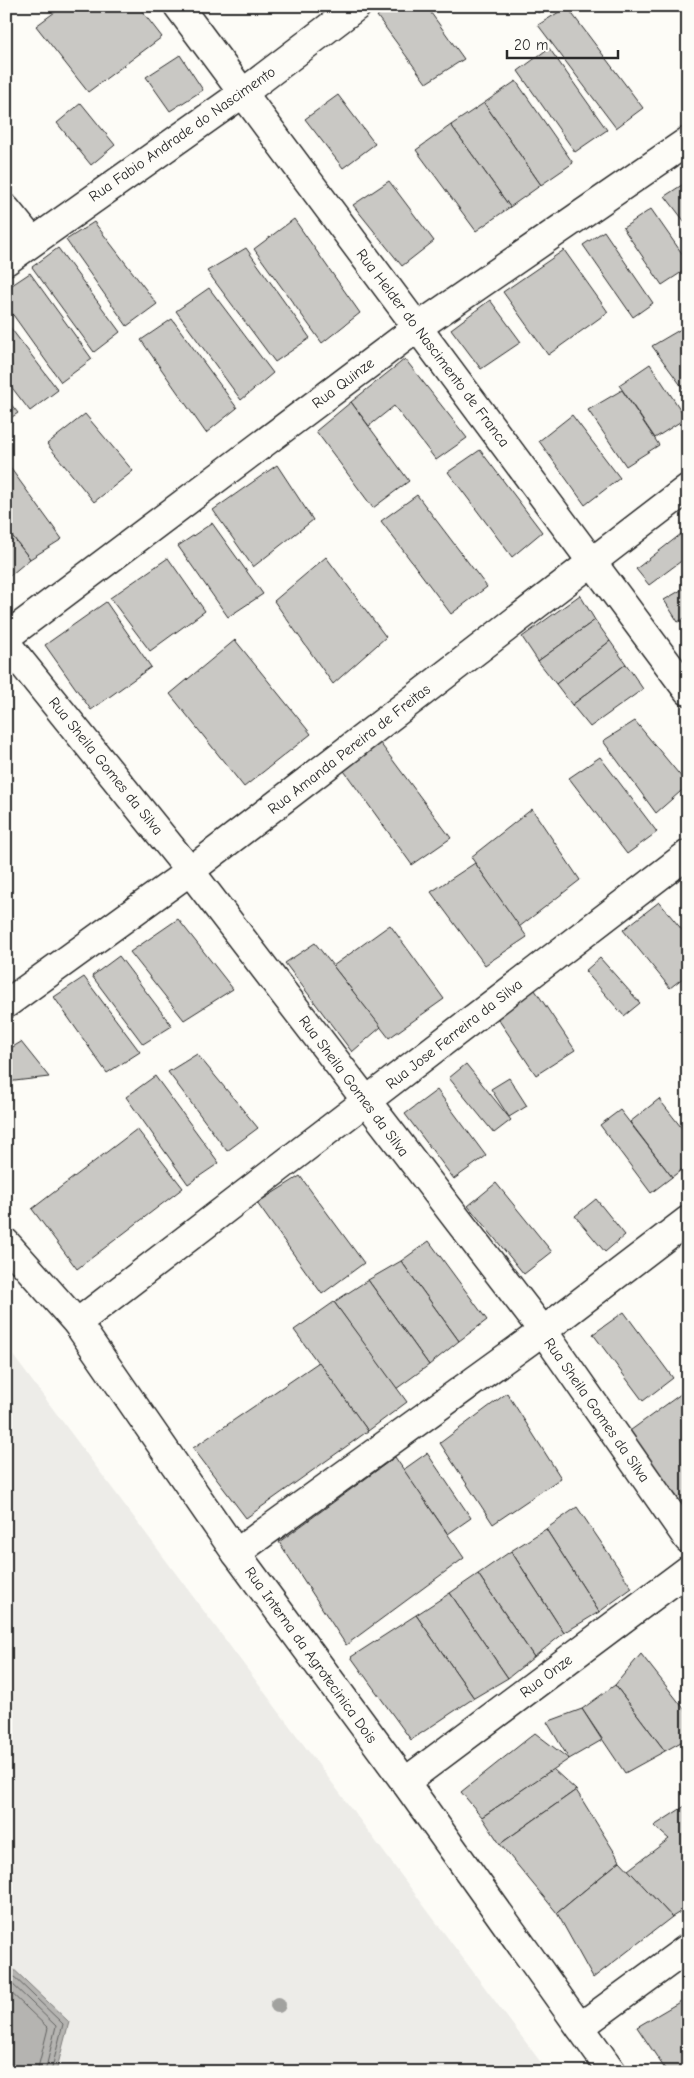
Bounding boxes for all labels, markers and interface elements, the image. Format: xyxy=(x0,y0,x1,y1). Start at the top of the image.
scale bar xyxy=(507,28,618,60)
text: 20 m xyxy=(514,36,548,54)
street label: Rua Fabio Andrade do Nascimento xyxy=(85,63,279,205)
street label: Rua Helder do Nascimento de Franca xyxy=(353,245,513,451)
street label: Rua Quinze xyxy=(308,354,378,412)
street label: Rua Amanda Pereira de Freitas xyxy=(264,680,434,818)
street label: Rua Sheila Gomes da Silva xyxy=(45,694,167,838)
street label: Rua Jose Ferreira da Silva xyxy=(382,975,526,1093)
street label: Rua Sheila Gomes da Silva xyxy=(295,1012,413,1160)
street label: Rua Sheila Gomes da Silva xyxy=(540,1334,654,1486)
street label: Rua Interna da Agrotecinica Dois xyxy=(241,1563,381,1747)
street label: Rua Onze xyxy=(516,1650,576,1702)

